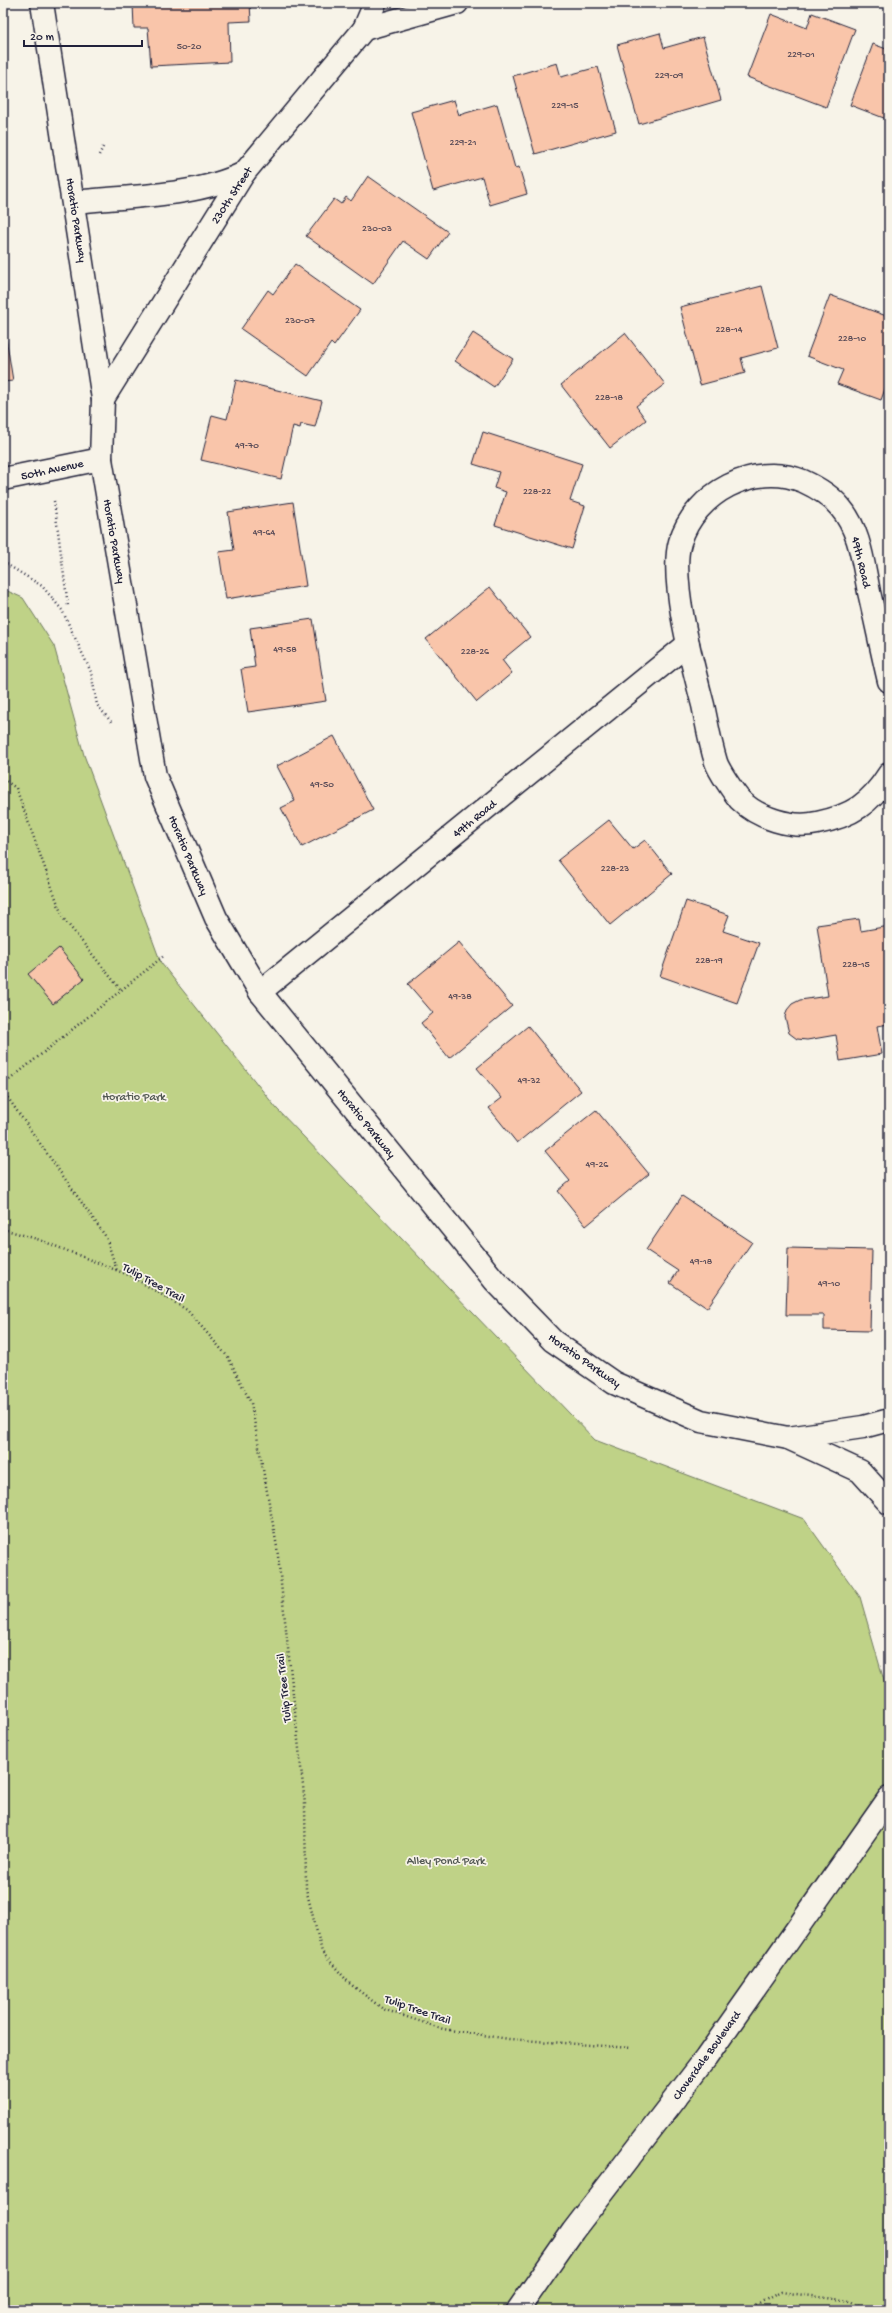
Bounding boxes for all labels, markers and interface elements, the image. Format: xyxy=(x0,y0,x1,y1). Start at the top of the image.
scale bar xyxy=(24,22,142,48)
text: 20 m xyxy=(30,31,55,45)
house number: 50-20 xyxy=(177,41,202,53)
house number: 229-01 xyxy=(787,49,815,61)
house number: 229-09 xyxy=(655,70,683,82)
house number: 229-15 xyxy=(551,100,579,112)
house number: 229-21 xyxy=(450,137,476,149)
street label: 230th Street xyxy=(209,164,257,227)
street label: Horatio Parkway xyxy=(61,177,89,264)
house number: 230-03 xyxy=(362,223,392,235)
house number: 230-07 xyxy=(285,315,316,327)
house number: 228-14 xyxy=(715,324,743,336)
house number: 228-10 xyxy=(838,333,866,345)
house number: 228-18 xyxy=(595,392,623,404)
house number: 49-70 xyxy=(235,440,259,452)
street label: 50th Avenue xyxy=(20,457,86,484)
house number: 228-22 xyxy=(523,486,551,498)
street label: Horatio Parkway xyxy=(99,498,127,585)
house number: 49-64 xyxy=(253,527,276,539)
street label: 49th Road xyxy=(847,535,873,590)
house number: 49-58 xyxy=(273,644,297,656)
house number: 228-26 xyxy=(461,646,490,658)
house number: 49-50 xyxy=(310,779,334,791)
street label: 49th Road xyxy=(451,797,501,841)
street label: Horatio Parkway xyxy=(164,814,210,898)
house number: 228-23 xyxy=(601,863,629,875)
house number: 228-19 xyxy=(695,955,723,967)
house number: 228-15 xyxy=(842,959,870,971)
house number: 49-38 xyxy=(448,991,472,1003)
house number: 49-32 xyxy=(518,1075,541,1087)
street label: Horatio Parkway xyxy=(333,1087,398,1162)
park label: Horatio Park xyxy=(102,1091,167,1105)
house number: 49-26 xyxy=(586,1159,609,1171)
house number: 49-18 xyxy=(690,1256,713,1268)
street label: Tulip Tree Trail xyxy=(119,1260,187,1307)
house number: 49-10 xyxy=(818,1278,841,1290)
street label: Horatio Parkway xyxy=(545,1331,623,1392)
street label: Tulip Tree Trail xyxy=(274,1652,296,1724)
park label: Alley Pond Park xyxy=(407,1855,487,1869)
street label: Tulip Tree Trail xyxy=(381,1993,453,2029)
street label: Cloverdale Boulevard xyxy=(671,2008,745,2103)

